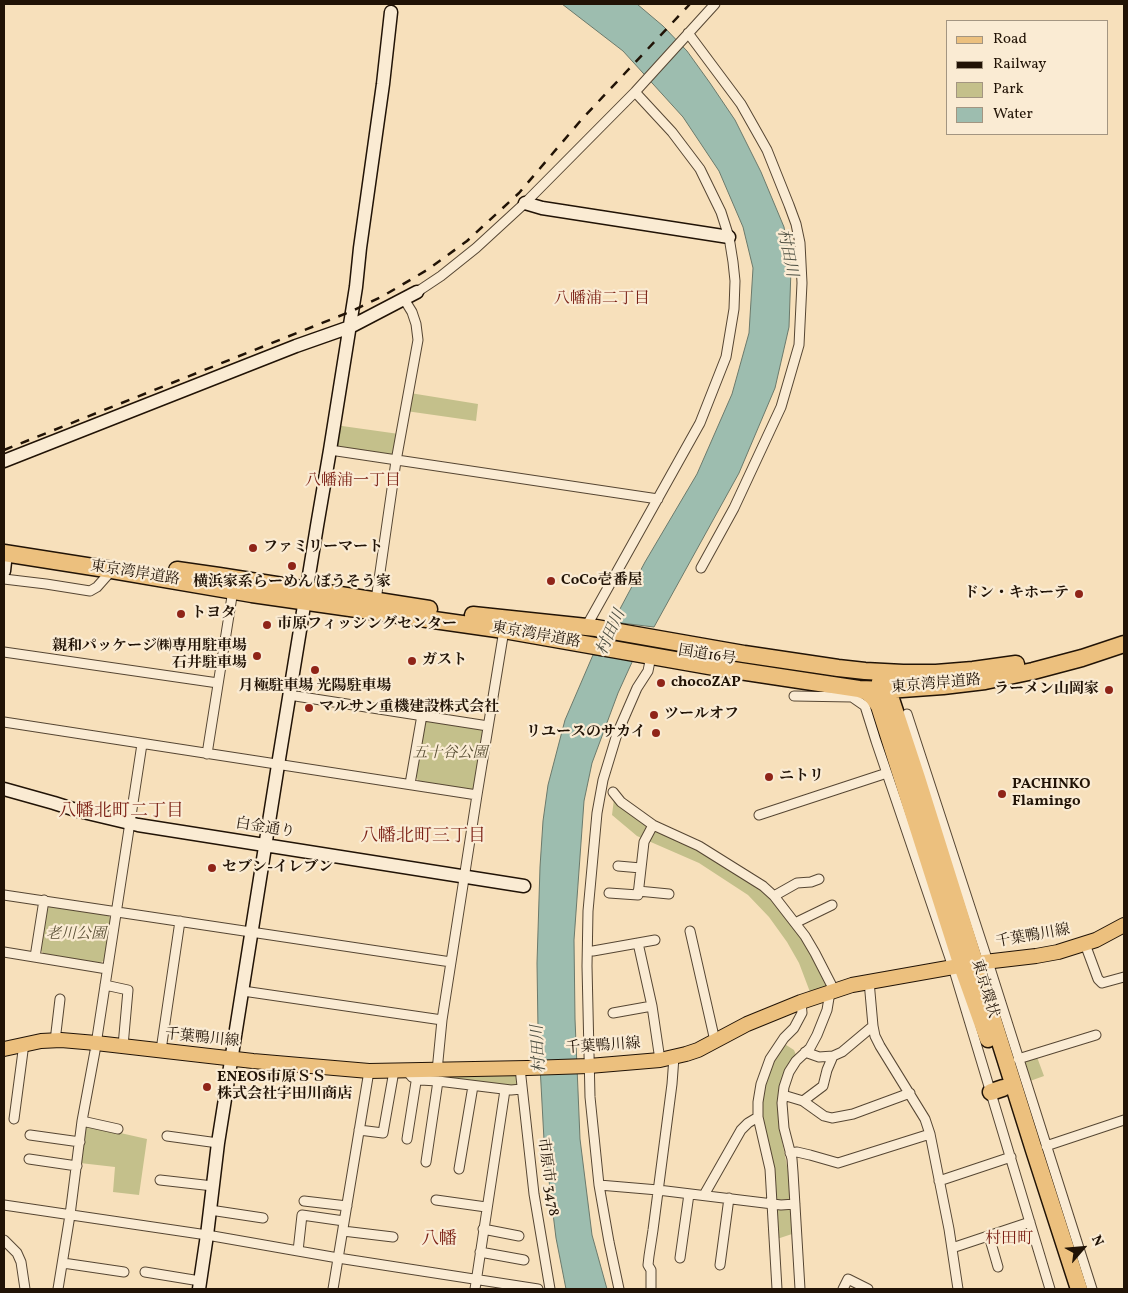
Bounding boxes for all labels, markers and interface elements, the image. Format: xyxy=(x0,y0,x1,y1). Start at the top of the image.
legend xyxy=(946,20,1108,135)
text: Road xyxy=(993,29,1027,50)
text: Railway xyxy=(993,54,1046,75)
text: Park xyxy=(993,79,1024,100)
text: Water xyxy=(993,104,1033,125)
water label: 村田川 xyxy=(772,228,800,278)
district label: 八幡浦二丁目 xyxy=(554,290,650,310)
district label: 八幡浦一丁目 xyxy=(305,472,401,492)
place label: ファミリーマート xyxy=(263,539,383,557)
marker: ファミリーマート xyxy=(247,542,259,554)
street label: 東京湾岸道路 xyxy=(89,558,181,590)
marker: 横浜家系らーめん ぼうそう家 xyxy=(286,560,298,572)
place label: CoCo壱番屋 xyxy=(561,572,642,590)
place label: 横浜家系らーめん ぼうそう家 xyxy=(193,574,391,592)
marker: CoCo壱番屋 xyxy=(545,575,557,587)
place label: ドン・キホーテ xyxy=(964,585,1069,603)
marker: ドン・キホーテ xyxy=(1073,588,1085,600)
place label: トヨタ xyxy=(191,605,236,623)
water label: 村田川 xyxy=(593,607,631,659)
marker: トヨタ xyxy=(175,608,187,620)
place label: 市原フィッシングセンター xyxy=(277,616,457,634)
marker: 市原フィッシングセンター xyxy=(261,619,273,631)
street label: 東京湾岸道路 xyxy=(490,619,582,653)
place label: 親和パッケージ㈱専用駐車場 石井駐車場 xyxy=(52,638,247,673)
street label: 国道16号 xyxy=(677,643,737,669)
marker: 親和パッケージ㈱専用駐車場 石井駐車場 xyxy=(251,650,263,662)
place label: ガスト xyxy=(422,652,467,670)
marker: ガスト xyxy=(406,655,418,667)
marker: 月極駐車場 光陽駐車場 xyxy=(309,664,321,676)
street label: 東京湾岸道路 xyxy=(890,672,982,698)
place label: chocoZAP xyxy=(671,674,741,692)
marker: chocoZAP xyxy=(655,677,667,689)
place label: 月極駐車場 光陽駐車場 xyxy=(239,678,391,696)
place label: ラーメン山岡家 xyxy=(994,681,1099,699)
marker: ラーメン山岡家 xyxy=(1103,684,1115,696)
place label: マルサン重機建設株式会社 xyxy=(319,699,499,717)
marker: マルサン重機建設株式会社 xyxy=(303,702,315,714)
place label: ツールオフ xyxy=(664,706,739,724)
marker: ツールオフ xyxy=(648,709,660,721)
place label: リユースのサカイ xyxy=(526,724,646,742)
marker: リユースのサカイ xyxy=(650,727,662,739)
park label: 五十谷公園 xyxy=(413,745,487,763)
place label: ニトリ xyxy=(779,768,824,786)
marker: ニトリ xyxy=(763,771,775,783)
place label: PACHINKO Flamingo xyxy=(1012,776,1090,811)
marker: PACHINKO Flamingo xyxy=(996,788,1008,800)
district label: 八幡北町二丁目 xyxy=(58,802,184,824)
street label: 白金通り xyxy=(234,815,296,843)
district label: 八幡北町三丁目 xyxy=(360,827,486,849)
place label: セブン-イレブン xyxy=(222,859,333,877)
marker: セブン-イレブン xyxy=(206,862,218,874)
street label: 千葉鴨川線 xyxy=(995,922,1071,952)
park label: 老川公園 xyxy=(46,926,106,944)
street label: 東京環状 xyxy=(967,958,1001,1020)
water label: 村田川 xyxy=(529,1025,551,1073)
street label: 千葉鴨川線 xyxy=(164,1026,240,1052)
street label: 千葉鴨川線 xyxy=(565,1035,641,1059)
place label: ENEOS市原ＳＳ 株式会社宇田川商店 xyxy=(217,1069,352,1104)
marker: ENEOS市原ＳＳ 株式会社宇田川商店 xyxy=(201,1081,213,1093)
street label: 市原市 3478 xyxy=(533,1137,561,1217)
north arrow xyxy=(1058,1223,1108,1273)
district label: 八幡 xyxy=(421,1230,457,1252)
district label: 村田町 xyxy=(985,1230,1033,1250)
text: N xyxy=(1086,1232,1108,1250)

